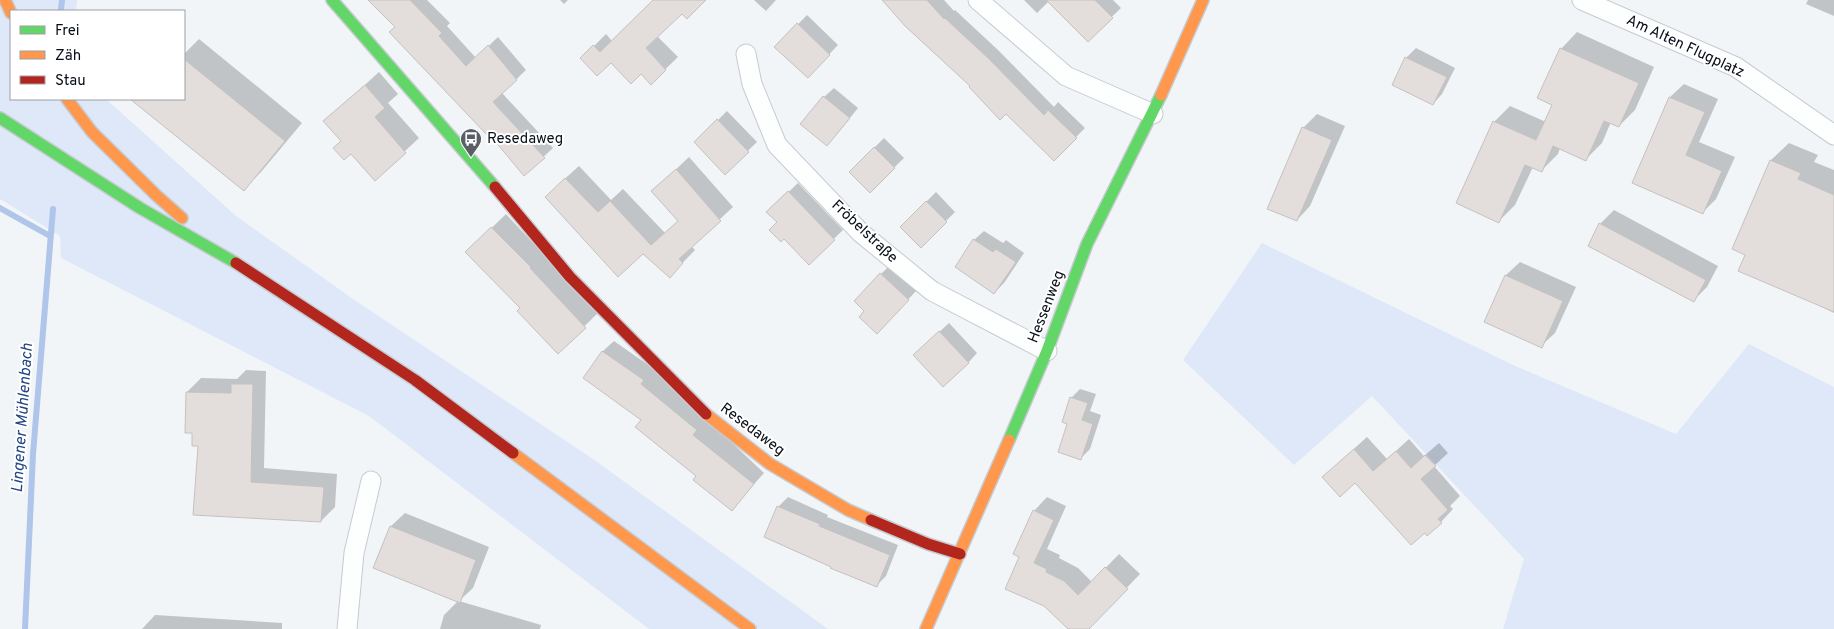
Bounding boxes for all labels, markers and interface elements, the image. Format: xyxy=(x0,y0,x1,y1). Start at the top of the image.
legend xyxy=(10,10,185,100)
street label: Am Alten Flugplatz xyxy=(1623,11,1747,83)
text: Frei xyxy=(55,22,80,41)
text: Zäh xyxy=(55,47,81,66)
text: Stau xyxy=(55,72,86,91)
bus stop icon: Resedaweg xyxy=(459,127,483,158)
place label: Resedaweg xyxy=(487,130,563,149)
street label: Fröbelstraße xyxy=(827,196,901,268)
street label: Hessenweg xyxy=(1024,268,1070,346)
water label: Lingener Mühlenbach xyxy=(8,342,38,493)
street label: Resedaweg xyxy=(716,399,788,461)

